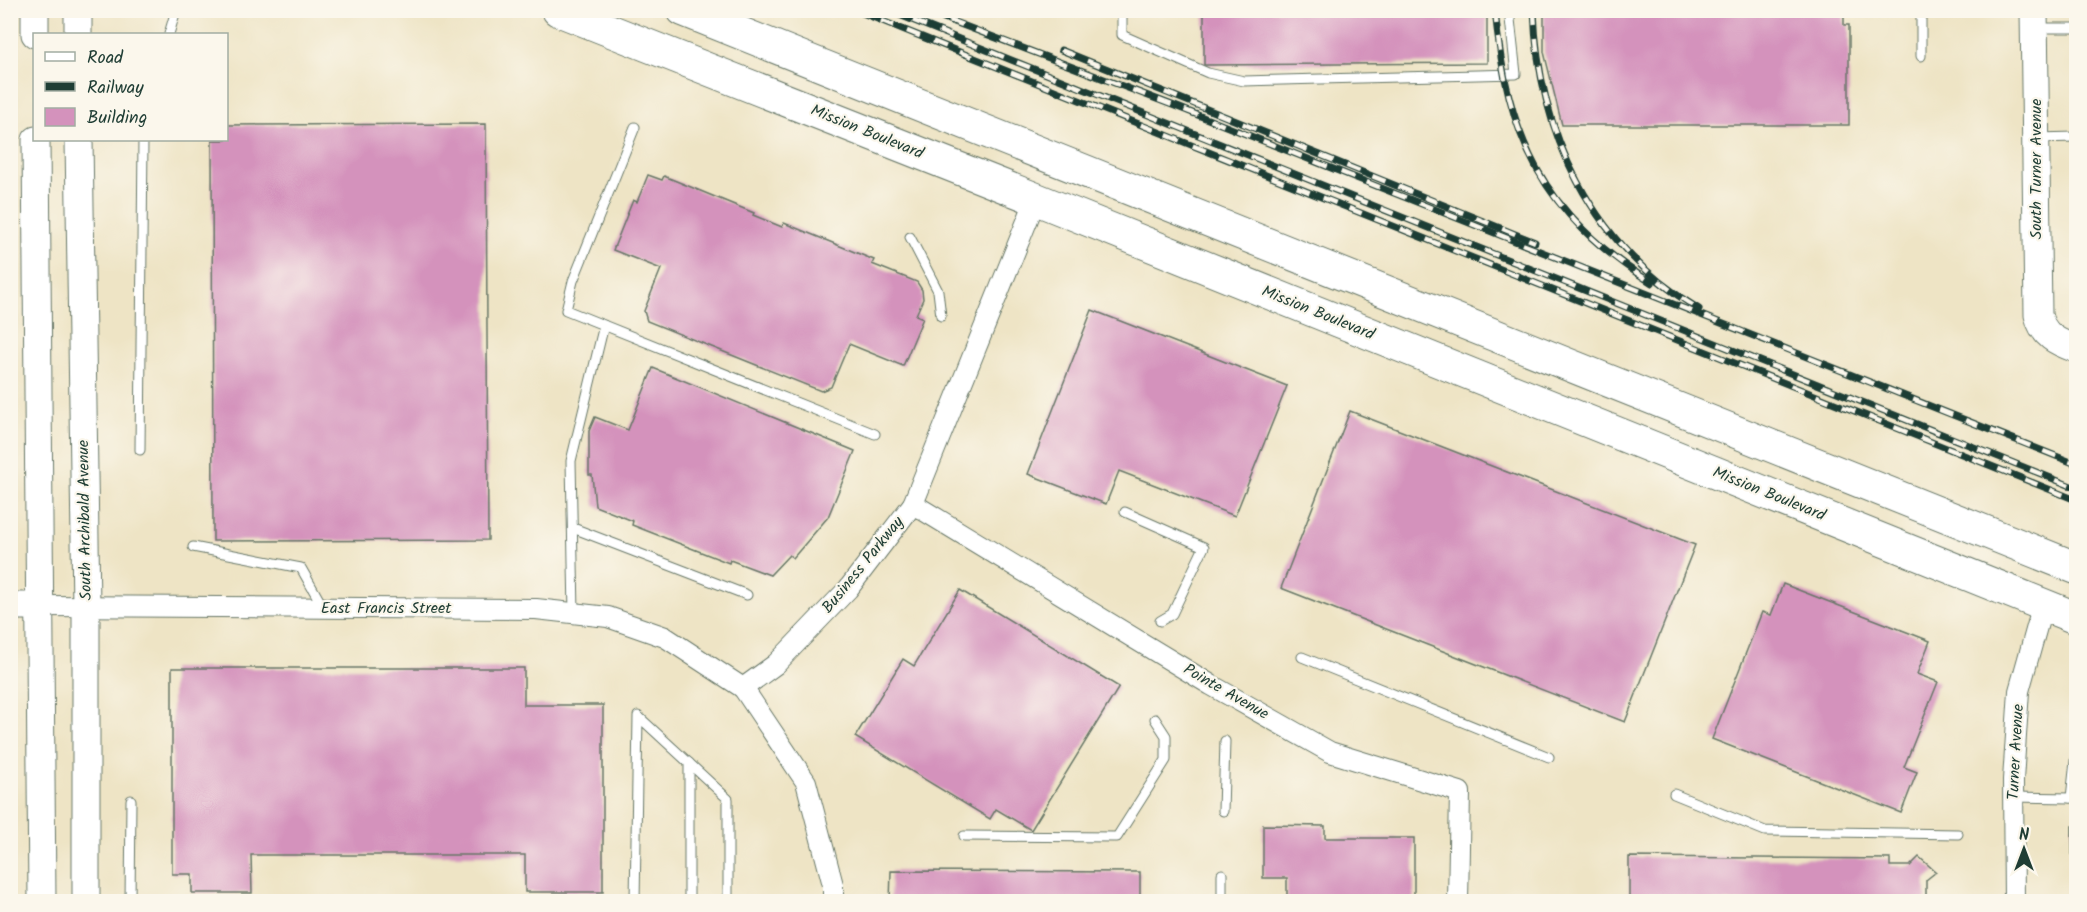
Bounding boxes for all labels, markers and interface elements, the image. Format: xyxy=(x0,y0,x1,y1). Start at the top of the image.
legend xyxy=(33,33,228,141)
text: Road xyxy=(87,44,124,73)
text: Railway xyxy=(87,74,144,103)
street label: Mission Boulevard xyxy=(807,98,928,166)
street label: South Turner Avenue xyxy=(2024,99,2049,239)
text: Building xyxy=(87,104,147,133)
street label: Mission Boulevard xyxy=(1258,279,1379,347)
street label: South Archibald Avenue xyxy=(71,440,99,600)
street label: Mission Boulevard xyxy=(1709,460,1830,528)
street label: Business Parkway xyxy=(816,510,910,619)
street label: East Francis Street xyxy=(321,596,452,621)
street label: Pointe Avenue xyxy=(1179,657,1273,727)
street label: Turner Avenue xyxy=(2001,703,2031,801)
north arrow xyxy=(1994,819,2054,879)
text: N xyxy=(2019,823,2029,848)

